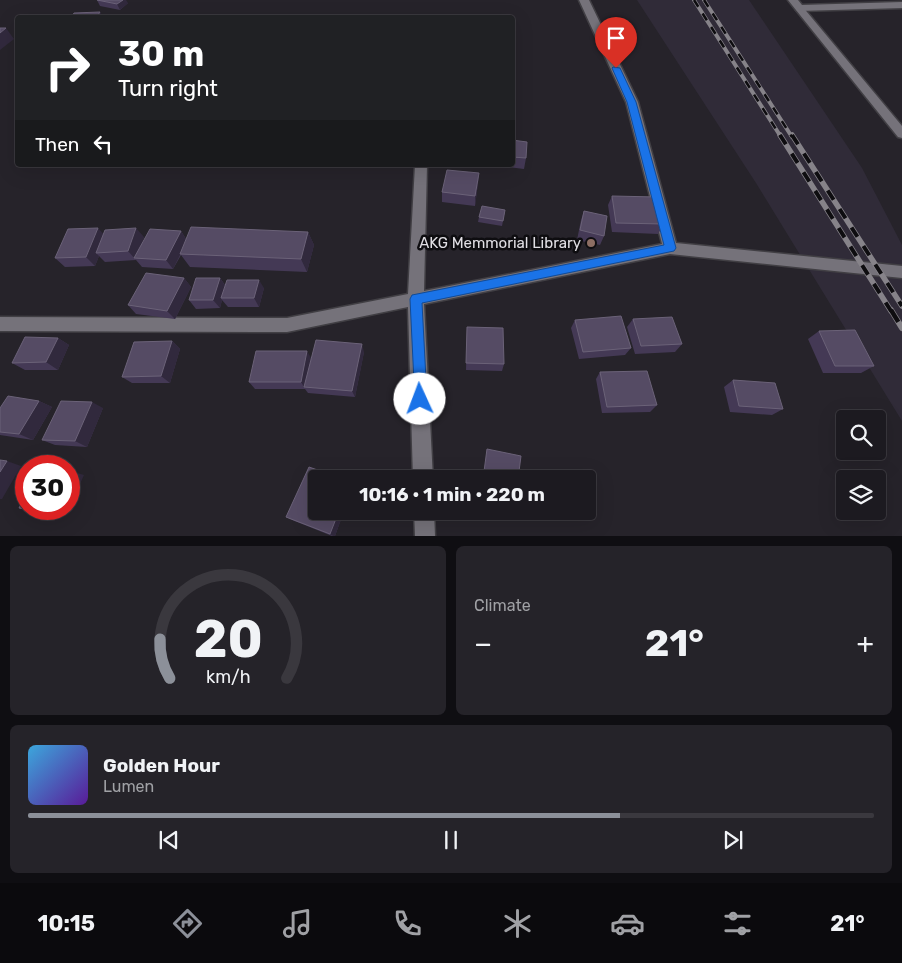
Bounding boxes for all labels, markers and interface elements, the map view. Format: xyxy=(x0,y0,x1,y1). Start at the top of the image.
pin xyxy=(595,17,637,68)
icon: arrive xyxy=(602,24,630,52)
text: 30 m xyxy=(118,33,204,75)
icon: right xyxy=(35,35,100,100)
text: Turn right xyxy=(118,75,218,102)
icon: left xyxy=(89,130,117,158)
text: Then xyxy=(35,133,79,156)
place label: AKG Memmorial Library xyxy=(419,234,581,252)
marker: AKG Memmorial Library xyxy=(585,237,597,249)
position arrow xyxy=(393,372,445,424)
map controls xyxy=(836,410,886,520)
button: search xyxy=(836,410,886,460)
speed limit sign: 30 xyxy=(15,455,80,520)
button: layers xyxy=(836,470,886,520)
text: 10:16 · 1 min · 220 m xyxy=(359,483,545,506)
text: Climate xyxy=(474,596,531,615)
text: 20 xyxy=(193,608,263,670)
text: 21° xyxy=(645,620,704,666)
text: − xyxy=(474,627,492,660)
text: + xyxy=(857,627,874,660)
text: km/h xyxy=(206,666,250,687)
text: Golden Hour xyxy=(103,754,220,777)
text: Lumen xyxy=(103,777,154,796)
icon: previous xyxy=(155,826,183,854)
icon: pause xyxy=(437,826,465,854)
icon: next xyxy=(719,826,747,854)
icon: directions xyxy=(170,906,205,941)
icon: music xyxy=(280,906,315,941)
icon: phone xyxy=(390,906,425,941)
icon: climate xyxy=(500,906,535,941)
icon: car xyxy=(610,906,645,941)
icon: filters xyxy=(720,906,755,941)
text: 10:15 xyxy=(38,910,95,937)
text: 21° xyxy=(830,910,864,937)

